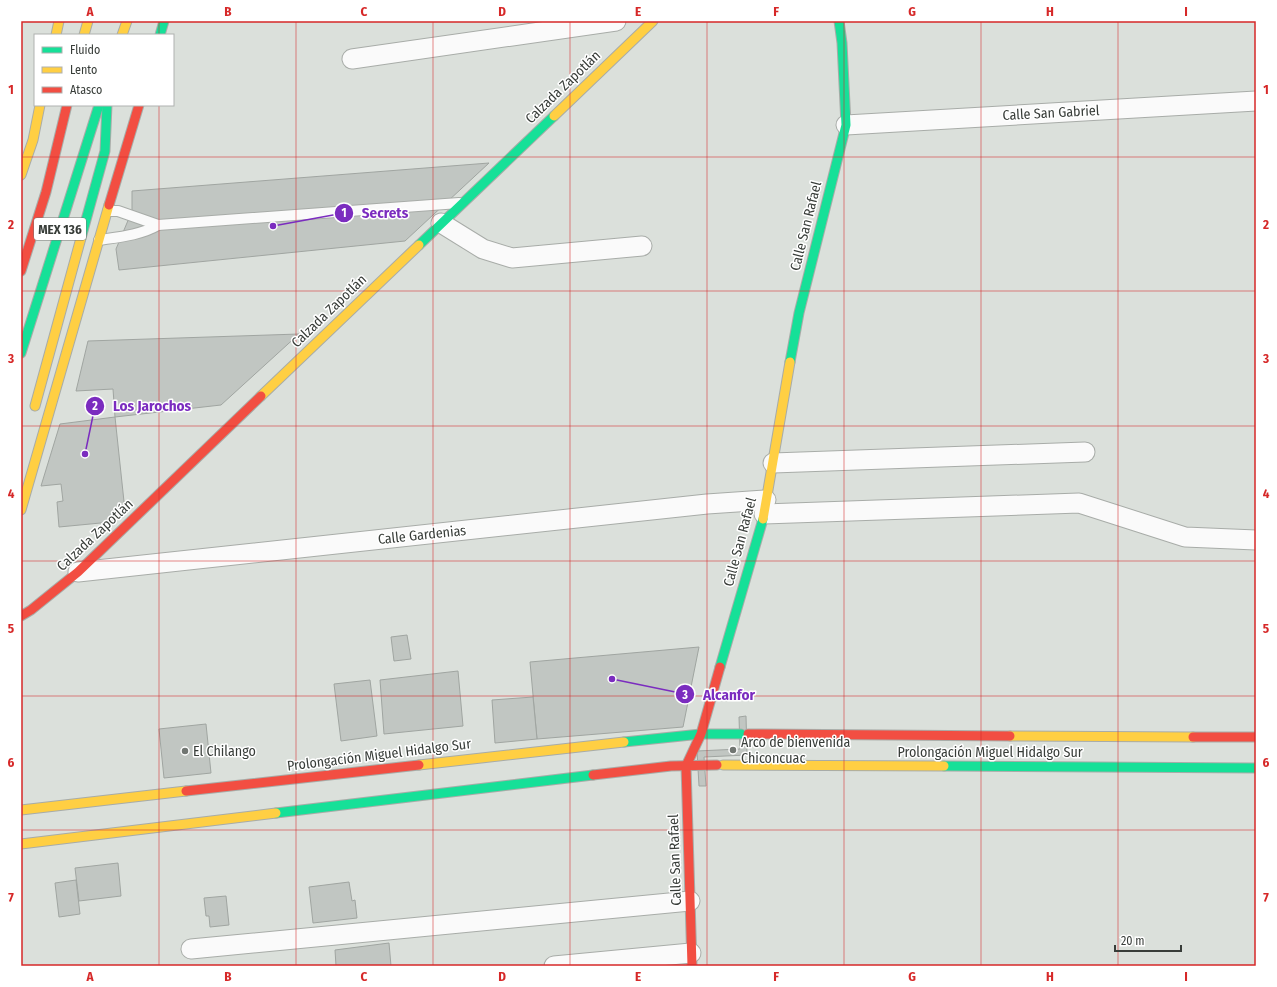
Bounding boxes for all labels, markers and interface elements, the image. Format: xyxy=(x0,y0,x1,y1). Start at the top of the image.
text: A xyxy=(85,4,94,19)
text: B xyxy=(224,4,232,19)
text: C xyxy=(361,4,368,19)
text: D xyxy=(498,4,506,19)
text: E xyxy=(635,4,641,19)
text: F xyxy=(773,4,779,19)
text: G xyxy=(908,4,916,19)
text: H xyxy=(1046,4,1054,19)
text: I xyxy=(1184,4,1188,19)
legend xyxy=(34,34,174,106)
text: Fluido xyxy=(70,43,100,57)
street label: Calzada Zapotlán xyxy=(522,47,604,127)
text: Lento xyxy=(70,63,97,77)
text: 1 xyxy=(8,82,14,97)
text: 1 xyxy=(1263,82,1269,97)
text: Atasco xyxy=(70,83,102,97)
street label: Calle San Gabriel xyxy=(1002,102,1100,124)
street label: Calle San Rafael xyxy=(787,179,825,272)
callout: Secrets xyxy=(334,200,416,227)
text: Secrets xyxy=(362,204,409,222)
text: 1 xyxy=(341,206,347,220)
text: 2 xyxy=(7,217,14,232)
text: 2 xyxy=(1262,217,1269,232)
road number: MEX 136 xyxy=(34,218,86,240)
street label: Calzada Zapotlán xyxy=(288,271,370,351)
text: 3 xyxy=(7,351,14,366)
text: 3 xyxy=(1262,351,1269,366)
callout: Los Jarochos xyxy=(85,393,200,420)
text: Los Jarochos xyxy=(113,397,192,415)
text: 2 xyxy=(91,399,98,413)
text: 4 xyxy=(8,486,15,501)
text: 4 xyxy=(1263,486,1270,501)
street label: Calzada Zapotlán xyxy=(53,495,137,575)
street label: Calle San Rafael xyxy=(720,495,760,588)
street label: Calle Gardenias xyxy=(377,522,467,548)
text: 5 xyxy=(8,621,14,636)
text: 5 xyxy=(1263,621,1269,636)
callout: Alcanfor xyxy=(675,681,763,708)
text: Alcanfor xyxy=(702,686,756,704)
text: 3 xyxy=(681,688,688,702)
place label: Arco de bienvenida Chiconcuac xyxy=(741,734,851,767)
street label: Prolongación Miguel Hidalgo Sur xyxy=(286,735,472,775)
place label: El Chilango xyxy=(193,743,256,760)
street label: Prolongación Miguel Hidalgo Sur xyxy=(897,744,1083,761)
marker: Arco de bienvenida Chiconcuac xyxy=(728,745,738,755)
marker: El Chilango xyxy=(180,746,190,756)
text: 6 xyxy=(8,755,15,770)
text: 6 xyxy=(1263,755,1270,770)
street label: Calle San Rafael xyxy=(665,814,685,906)
text: 7 xyxy=(8,890,14,905)
text: 7 xyxy=(1263,890,1269,905)
scale bar xyxy=(1115,927,1181,953)
text: 20 m xyxy=(1121,934,1145,948)
text: A xyxy=(85,969,94,984)
text: B xyxy=(224,969,232,984)
text: C xyxy=(361,969,368,984)
text: D xyxy=(498,969,506,984)
text: E xyxy=(635,969,641,984)
text: F xyxy=(773,969,779,984)
text: G xyxy=(908,969,916,984)
text: H xyxy=(1046,969,1054,984)
text: I xyxy=(1184,969,1188,984)

